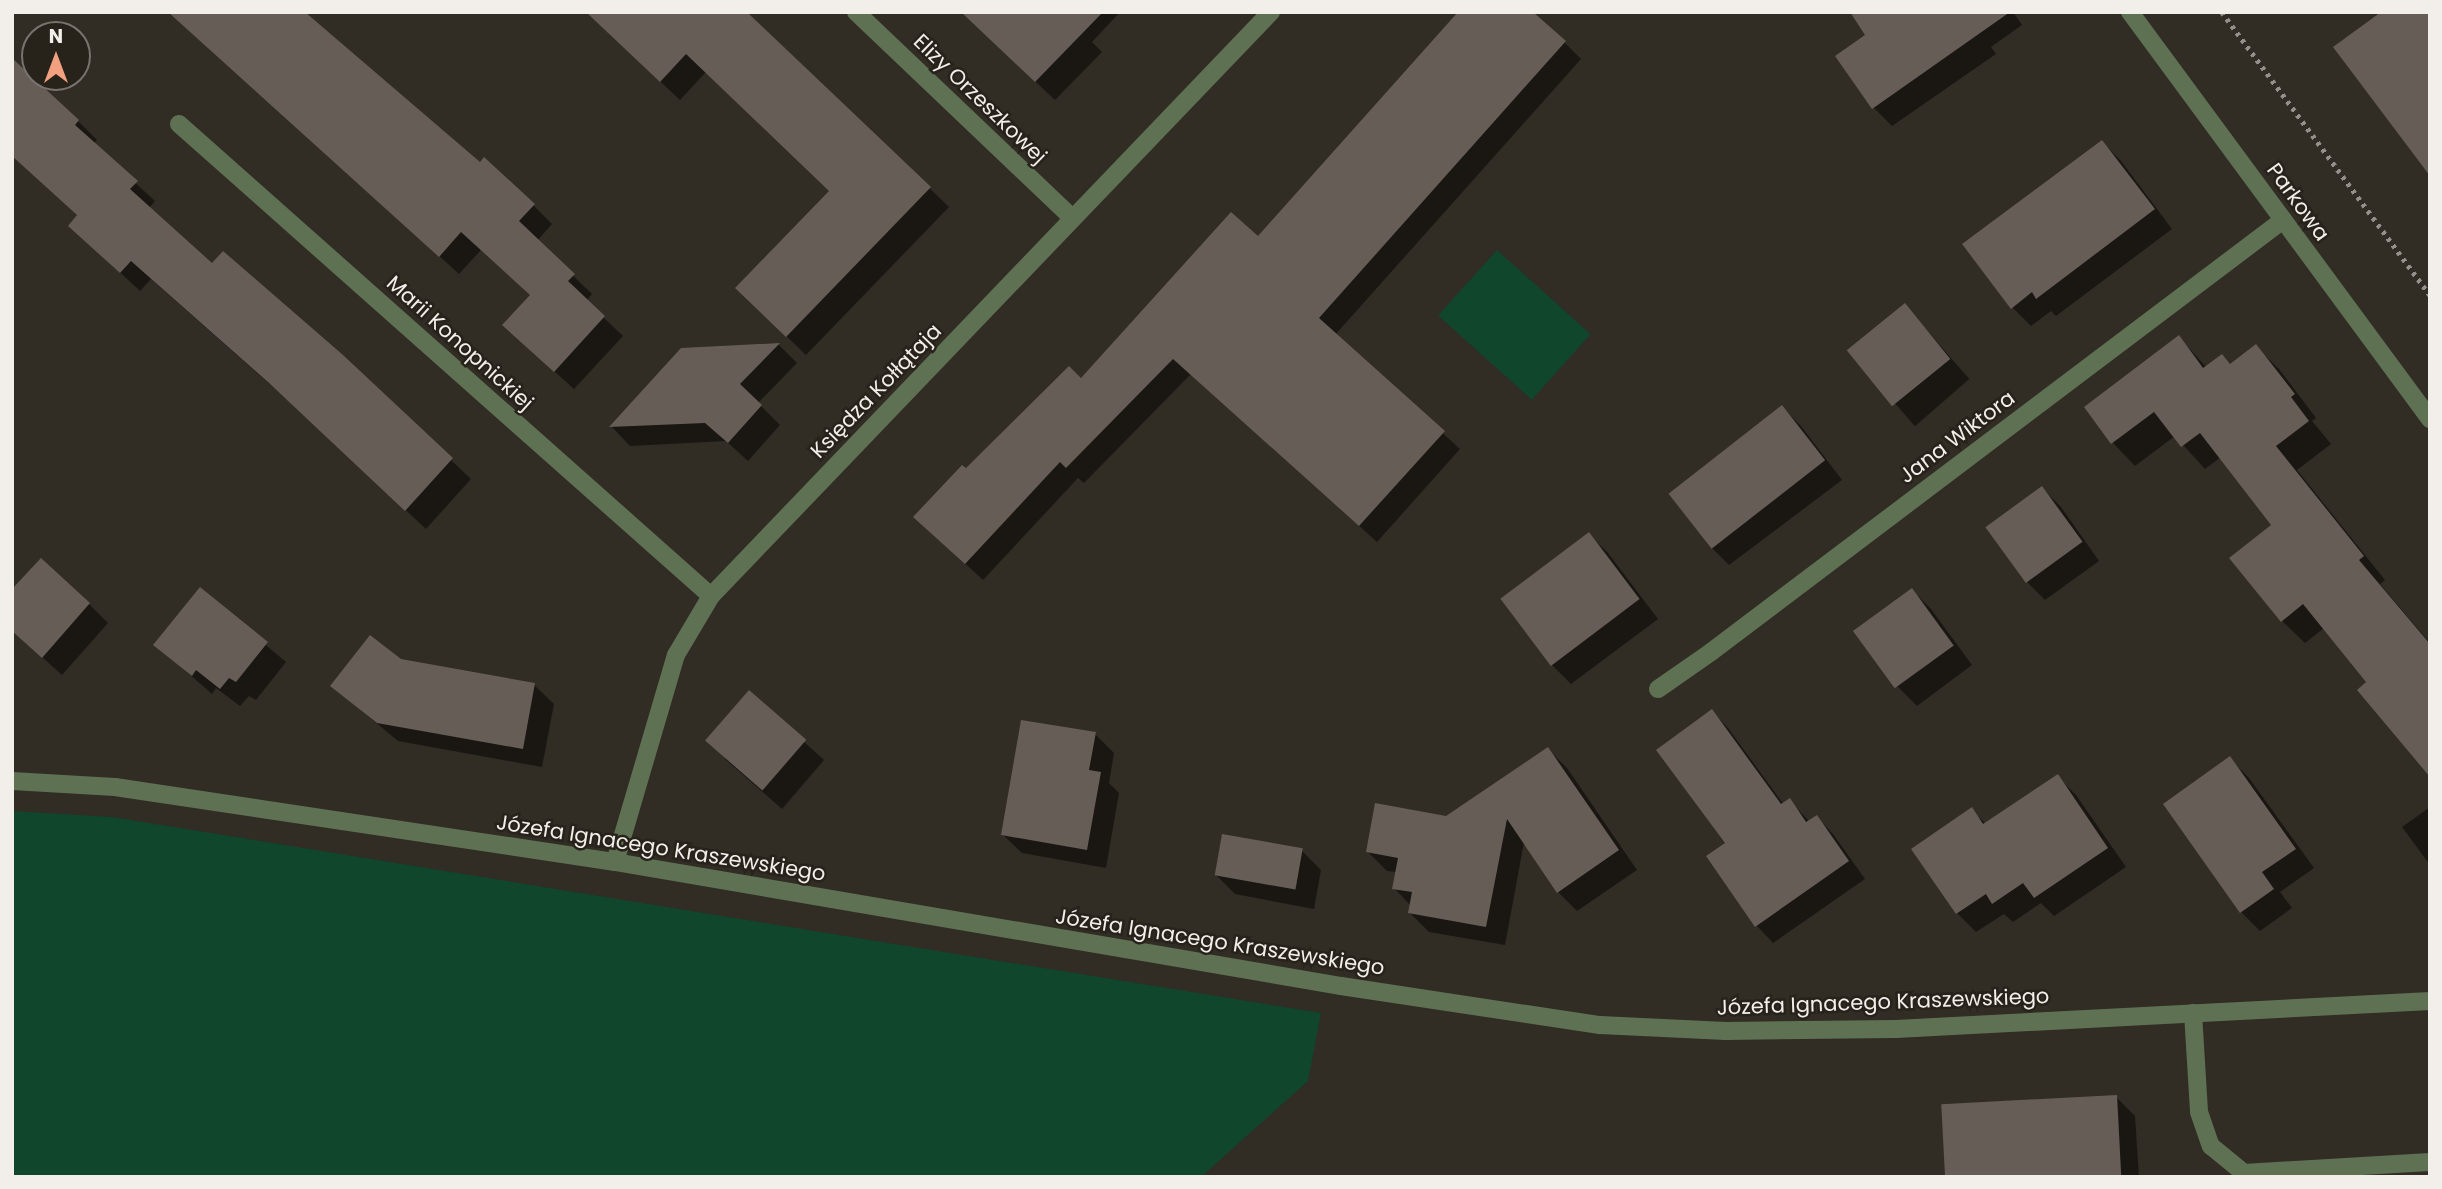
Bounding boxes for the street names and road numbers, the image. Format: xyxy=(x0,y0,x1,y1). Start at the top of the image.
street label: Elizy Orzeszkowej xyxy=(908,29,1052,169)
street label: Parkowa xyxy=(2261,158,2335,246)
street label: Marii Konopnickiej xyxy=(381,271,539,415)
street label: Księdza Kołłątaja xyxy=(805,318,947,464)
street label: Jana Wiktora xyxy=(1894,385,2020,489)
street label: Józefa Ignacego Kraszewskiego xyxy=(495,810,827,886)
street label: Józefa Ignacego Kraszewskiego xyxy=(1054,904,1386,980)
street label: Józefa Ignacego Kraszewskiego xyxy=(1716,984,2050,1020)

